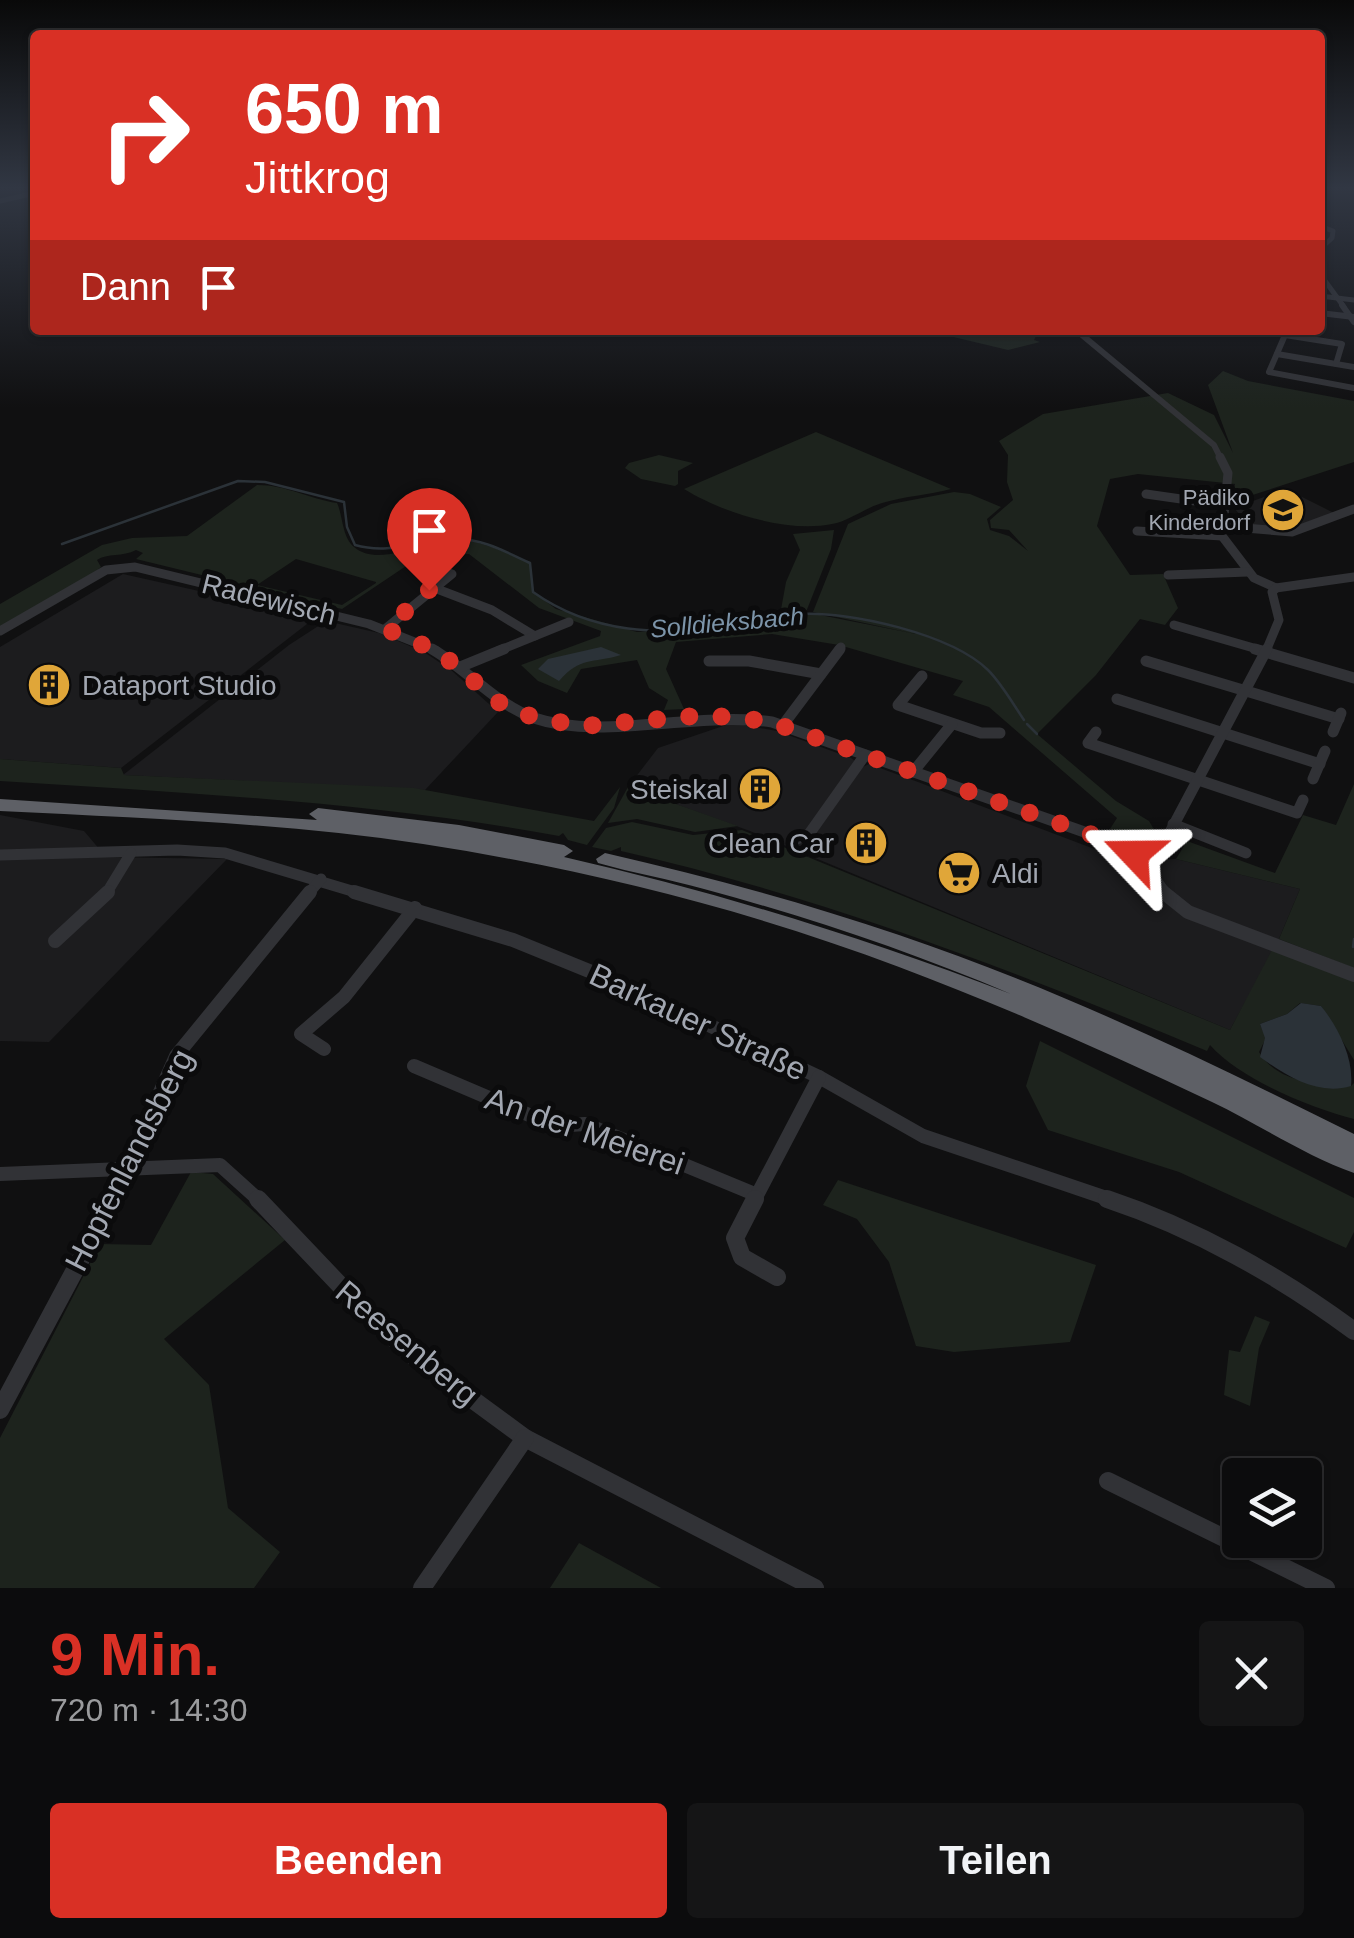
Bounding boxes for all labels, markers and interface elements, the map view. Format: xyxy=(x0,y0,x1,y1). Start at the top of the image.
icon: right xyxy=(80,70,210,200)
text: 650 m xyxy=(245,70,443,148)
text: Jittkrog xyxy=(245,152,390,203)
icon: arrive xyxy=(191,260,246,315)
text: Dann xyxy=(80,266,171,308)
place label: Pädiko Kinderdorf xyxy=(1148,485,1251,535)
school or university icon: Pädiko Kinderdorf xyxy=(1260,487,1306,533)
pin xyxy=(387,488,472,591)
icon: arrive xyxy=(402,503,457,558)
street label: Radewisch xyxy=(199,568,339,631)
water label: Solldieksbach xyxy=(649,601,805,643)
building icon: Dataport Studio xyxy=(26,662,72,708)
place label: Dataport Studio xyxy=(82,670,277,701)
building icon: Steiskal xyxy=(737,766,783,812)
place label: Steiskal xyxy=(630,774,728,805)
position arrow xyxy=(1082,802,1186,906)
building icon: Clean Car xyxy=(843,820,889,866)
place label: Clean Car xyxy=(708,828,834,859)
supermarket icon: Aldi xyxy=(936,850,982,896)
place label: Aldi xyxy=(992,858,1039,889)
street label: Barkauer Straße xyxy=(584,956,812,1088)
street label: Hopfenlandsberg xyxy=(58,1043,200,1277)
street label: An der Meierei xyxy=(481,1080,689,1182)
street label: Reesenberg xyxy=(329,1273,485,1413)
map controls xyxy=(1222,1458,1322,1558)
button: layers xyxy=(1222,1458,1322,1558)
text: 9 Min. xyxy=(50,1621,220,1688)
button: close xyxy=(1199,1621,1304,1726)
text: 720 m · 14:30 xyxy=(50,1692,247,1728)
button: Beenden xyxy=(50,1803,667,1918)
button: Teilen xyxy=(687,1803,1304,1918)

